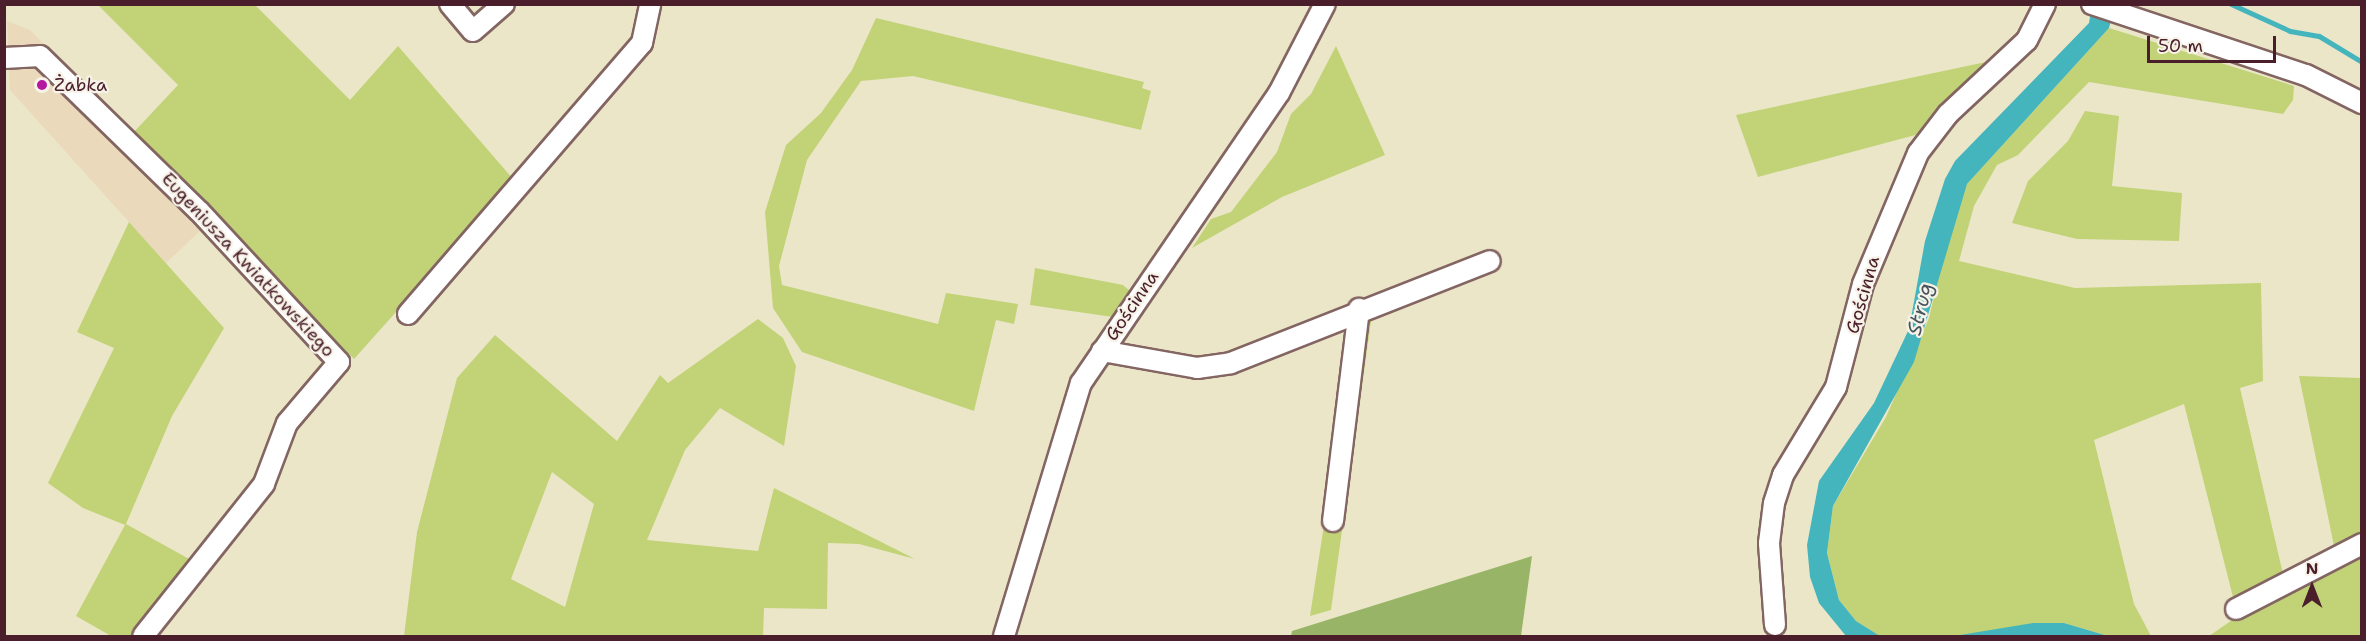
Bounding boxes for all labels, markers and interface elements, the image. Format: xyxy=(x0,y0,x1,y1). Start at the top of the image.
scale bar xyxy=(2150,24,2279,62)
text: 50 m xyxy=(2158,34,2203,58)
place label: Żabka xyxy=(54,74,107,96)
marker: Żabka xyxy=(35,78,49,92)
street label: Eugeniusza Kwiatkowskiego xyxy=(157,168,339,362)
street label: Gościnna xyxy=(1842,254,1884,336)
street label: Gościnna xyxy=(1101,267,1163,345)
water label: Strug xyxy=(1902,280,1938,338)
north arrow xyxy=(2282,557,2342,617)
text: N xyxy=(2306,558,2318,579)

